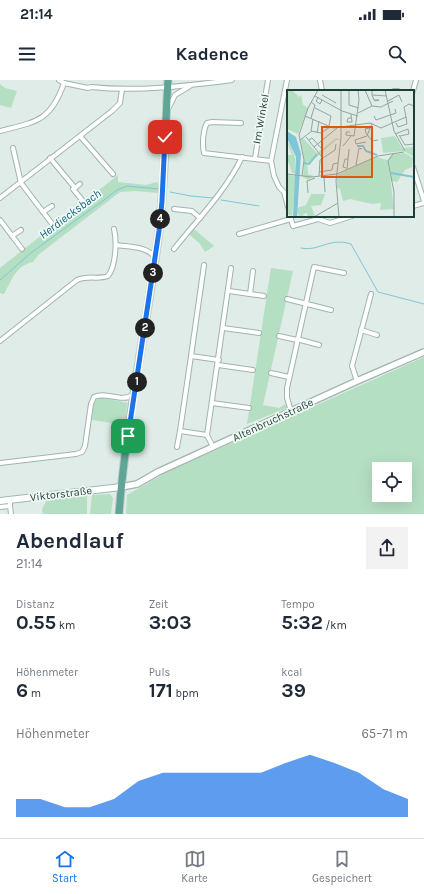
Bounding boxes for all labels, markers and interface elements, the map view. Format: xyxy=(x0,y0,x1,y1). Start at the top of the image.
text: 21:14 xyxy=(20,5,53,23)
icon: menu xyxy=(16,43,38,65)
text: Kadence xyxy=(175,43,249,65)
icon: search xyxy=(386,43,408,65)
inset map xyxy=(287,90,414,217)
street label: Im Winkel xyxy=(250,93,272,145)
pin xyxy=(148,120,182,154)
icon: check xyxy=(154,126,176,148)
water label: Herdiecksbach xyxy=(36,186,104,242)
pin: 4 xyxy=(150,209,170,229)
text: 4 xyxy=(157,212,163,225)
pin: 3 xyxy=(143,263,163,283)
text: 3 xyxy=(150,266,156,279)
pin: 2 xyxy=(135,318,155,338)
text: 2 xyxy=(142,321,148,334)
pin: 1 xyxy=(127,372,147,392)
text: 1 xyxy=(135,375,139,388)
street label: Altenbruchstraße xyxy=(231,395,316,444)
pin xyxy=(111,419,145,453)
icon: arrive xyxy=(117,425,139,447)
map controls xyxy=(372,462,412,502)
button: locate xyxy=(372,462,412,502)
street label: Viktorstraße xyxy=(29,484,93,504)
button: share xyxy=(366,527,408,569)
text: Abendlauf xyxy=(16,528,124,554)
text: 21:14 xyxy=(16,556,42,571)
text: Distanz xyxy=(16,598,54,611)
text: Zeit xyxy=(149,598,168,611)
text: Tempo xyxy=(281,598,314,611)
text: 0.55 xyxy=(16,611,56,634)
text: 3:03 xyxy=(149,611,192,634)
text: 5:32 xyxy=(281,611,323,634)
text: km xyxy=(56,619,75,632)
text: /km xyxy=(323,619,347,632)
text: Höhenmeter xyxy=(16,666,78,679)
text: Puls xyxy=(149,666,170,679)
text: kcal xyxy=(281,666,302,679)
text: 6 xyxy=(16,679,28,702)
text: 171 xyxy=(149,679,173,702)
text: 39 xyxy=(281,679,306,702)
text: m xyxy=(28,687,41,700)
text: bpm xyxy=(173,687,199,700)
text: Höhenmeter xyxy=(16,726,89,741)
text: 65–71 m xyxy=(361,726,408,741)
tab: Start xyxy=(52,848,77,885)
tab: Karte xyxy=(181,848,208,885)
tab: Gespeichert xyxy=(312,848,372,885)

